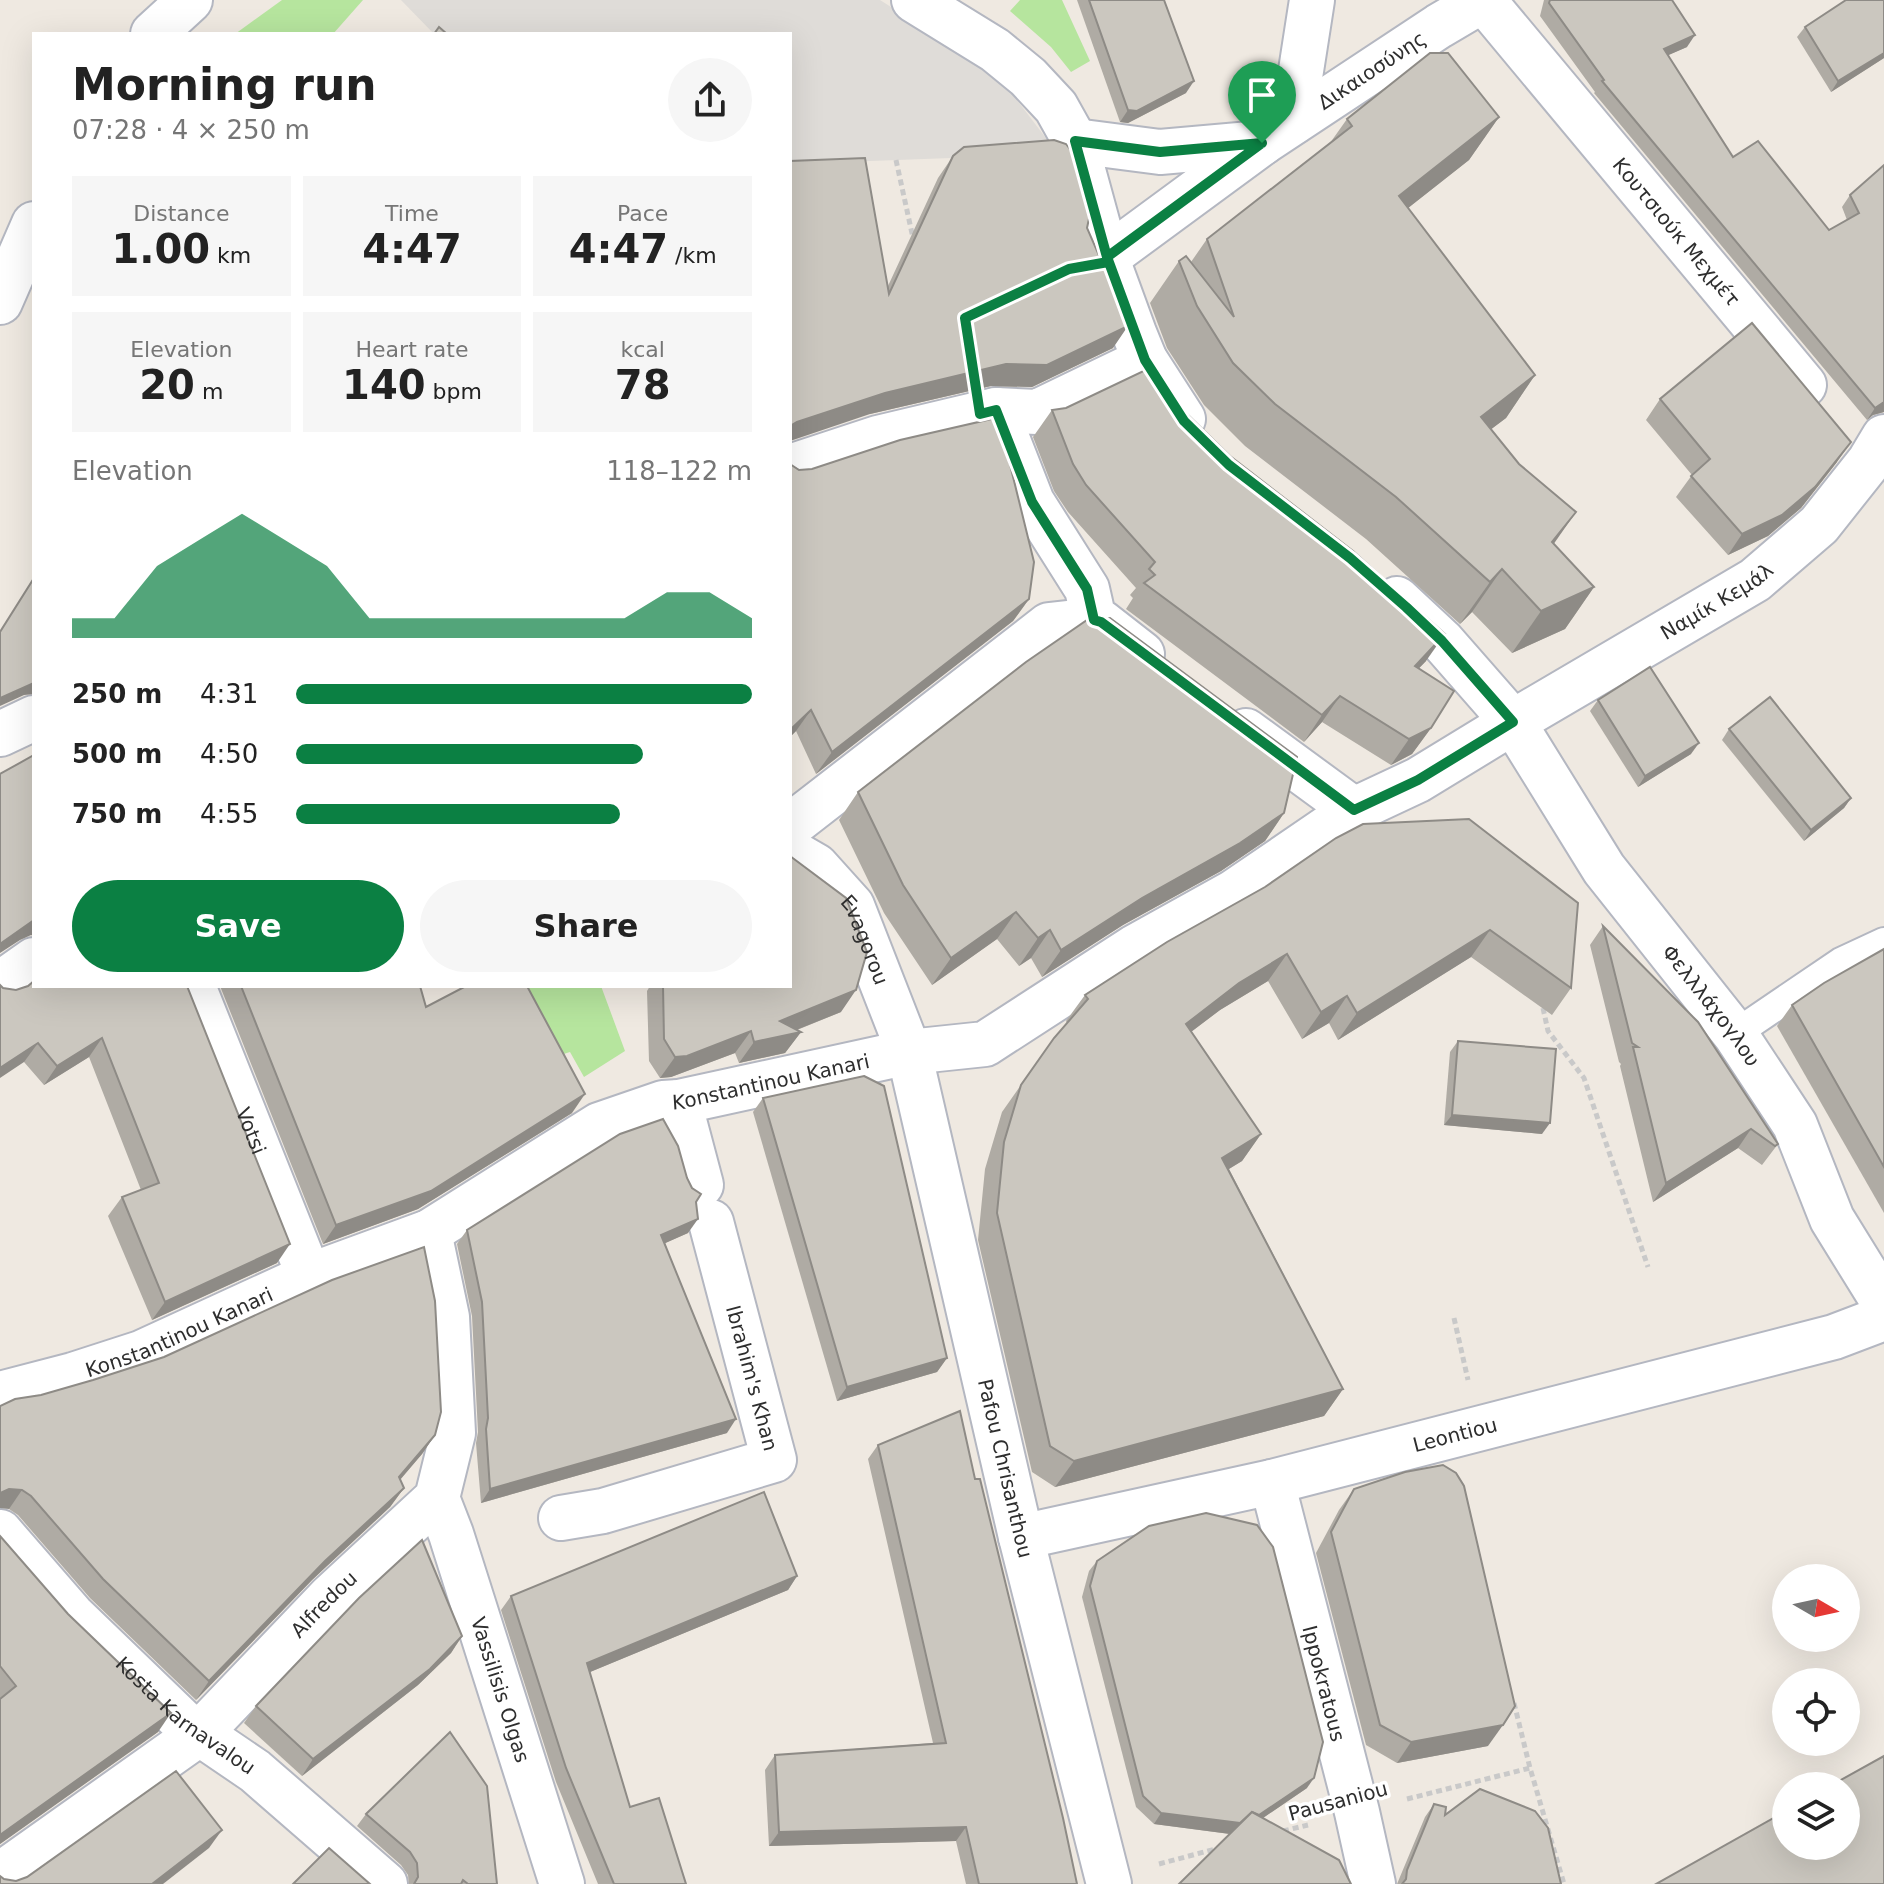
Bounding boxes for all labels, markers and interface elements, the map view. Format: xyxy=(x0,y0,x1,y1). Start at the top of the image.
street label: Δικαιοσύνης xyxy=(1313,26,1430,115)
button: share xyxy=(668,58,752,142)
text: Morning run xyxy=(72,59,377,110)
pin xyxy=(1228,61,1296,143)
icon: arrive xyxy=(1240,73,1284,117)
text: 07:28 · 4 × 250 m xyxy=(72,115,310,145)
street label: Κουτσιούκ Μεχμέτ xyxy=(1608,153,1745,311)
text: Distance xyxy=(133,201,229,226)
text: Time xyxy=(385,201,439,226)
text: Pace xyxy=(617,201,668,226)
text: 1.00 xyxy=(111,226,210,272)
text: 4:47 xyxy=(362,226,462,272)
text: 4:47 xyxy=(569,226,668,272)
text: km xyxy=(210,243,251,268)
text: /km xyxy=(668,243,717,268)
text: Elevation xyxy=(130,337,232,362)
text: Heart rate xyxy=(356,337,468,362)
text: kcal xyxy=(620,337,665,362)
text: 20 xyxy=(139,362,195,408)
text: 140 xyxy=(342,362,426,408)
text: 78 xyxy=(615,362,671,408)
text: m xyxy=(195,379,223,404)
text: bpm xyxy=(426,379,482,404)
text: Elevation xyxy=(72,456,193,486)
text: 118–122 m xyxy=(606,456,752,486)
street label: Ναμίκ Κεμάλ xyxy=(1656,558,1778,645)
text: 250 m xyxy=(72,679,162,709)
text: 4:31 xyxy=(200,679,258,709)
text: 500 m xyxy=(72,739,162,769)
text: 4:50 xyxy=(200,739,258,769)
text: 750 m xyxy=(72,799,162,829)
text: 4:55 xyxy=(200,799,258,829)
button: Save xyxy=(72,880,404,972)
button: Share xyxy=(420,880,752,972)
street label: Evagorou xyxy=(836,890,894,988)
street label: Φελλλάχογλου xyxy=(1657,940,1765,1071)
street label: Konstantinou Kanari xyxy=(671,1049,872,1114)
street label: Votsi xyxy=(231,1104,271,1158)
street label: Konstantinou Kanari xyxy=(82,1282,277,1382)
street label: Ibrahim's Khan xyxy=(721,1303,783,1453)
street label: Pafou Chrisanthou xyxy=(973,1377,1038,1561)
street label: Leontiou xyxy=(1410,1412,1500,1457)
north arrow xyxy=(1772,1564,1860,1652)
map controls xyxy=(1772,1564,1860,1860)
street label: Alfredou xyxy=(286,1566,362,1642)
street label: Vassilisis Olgas xyxy=(466,1614,535,1766)
street label: Ippokratous xyxy=(1297,1623,1350,1744)
street label: Kosta Karnavalou xyxy=(111,1652,260,1780)
button: locate xyxy=(1772,1668,1860,1756)
button: layers xyxy=(1772,1772,1860,1860)
street label: Pausaniou xyxy=(1286,1776,1390,1826)

